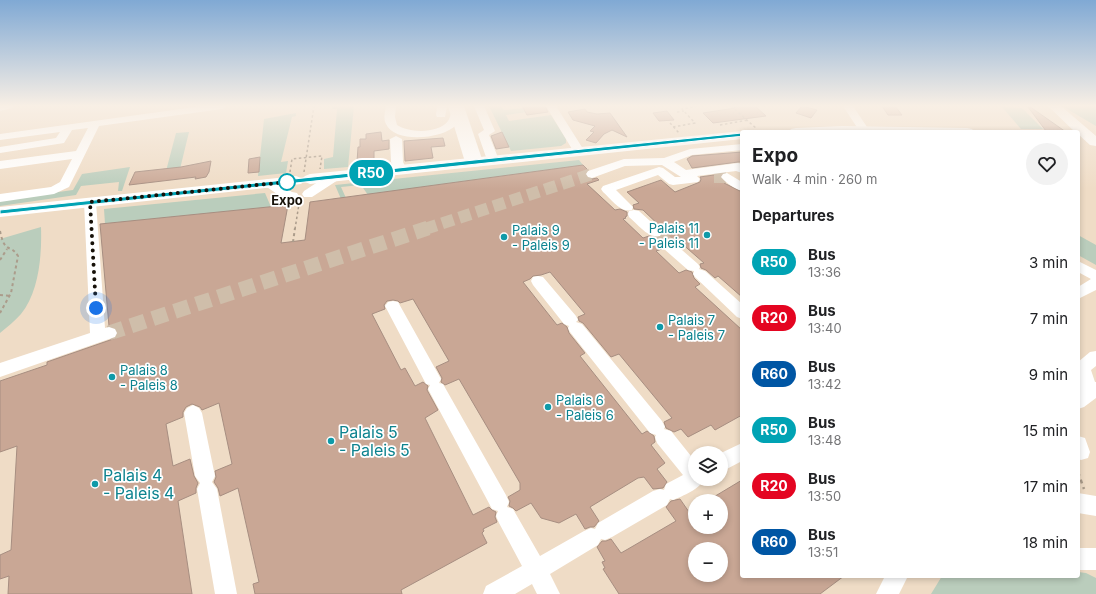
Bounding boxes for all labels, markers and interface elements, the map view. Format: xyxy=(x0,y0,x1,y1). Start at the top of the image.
button: heart xyxy=(1026,143,1068,185)
text: Expo xyxy=(752,144,798,167)
line badge: R50 xyxy=(348,160,394,186)
text: R50 xyxy=(357,164,385,181)
text: Walk · 4 min · 260 m xyxy=(752,171,877,187)
marker: Expo xyxy=(278,173,296,191)
place label: Expo xyxy=(271,192,303,208)
text: Departures xyxy=(752,206,834,225)
place label: Palais 11 - Paleis 11 xyxy=(639,220,699,251)
place label: Palais 9 - Paleis 9 xyxy=(512,222,570,253)
marker: Palais 11 - Paleis 11 xyxy=(702,230,712,240)
marker: Palais 9 - Paleis 9 xyxy=(499,232,509,242)
text: Bus xyxy=(808,245,836,264)
text: R50 xyxy=(760,253,788,270)
text: 3 min xyxy=(1029,253,1068,272)
text: 13:36 xyxy=(808,264,841,280)
your location xyxy=(86,298,106,318)
text: Bus xyxy=(808,301,836,320)
text: R20 xyxy=(760,309,788,326)
text: 7 min xyxy=(1030,309,1068,328)
place label: Palais 7 - Paleis 7 xyxy=(668,312,725,343)
text: 13:40 xyxy=(808,320,842,336)
marker: Palais 7 - Paleis 7 xyxy=(655,322,665,332)
text: Bus xyxy=(808,357,836,376)
place label: Palais 8 - Paleis 8 xyxy=(120,362,178,393)
text: R60 xyxy=(760,365,788,382)
text: 9 min xyxy=(1029,365,1068,384)
marker: Palais 8 - Paleis 8 xyxy=(107,372,117,382)
text: 13:42 xyxy=(808,376,841,392)
place label: Palais 6 - Paleis 6 xyxy=(556,392,614,423)
marker: Palais 6 - Paleis 6 xyxy=(543,402,553,412)
text: Bus xyxy=(808,413,836,432)
text: R50 xyxy=(760,421,788,438)
text: 15 min xyxy=(1023,421,1068,440)
place label: Palais 5 - Paleis 5 xyxy=(339,422,410,460)
text: 13:48 xyxy=(808,432,842,448)
marker: Palais 5 - Paleis 5 xyxy=(326,436,336,446)
map controls xyxy=(688,446,728,582)
button: layers xyxy=(688,446,728,486)
place label: Palais 4 - Paleis 4 xyxy=(103,465,174,503)
text: Bus xyxy=(808,469,836,488)
text: R20 xyxy=(760,477,788,494)
text: 17 min xyxy=(1024,477,1068,496)
marker: Palais 4 - Paleis 4 xyxy=(90,479,100,489)
text: 13:50 xyxy=(808,488,841,504)
button: + xyxy=(688,494,728,534)
text: Bus xyxy=(808,525,836,544)
text: R60 xyxy=(760,533,788,550)
text: 18 min xyxy=(1023,533,1068,552)
button: − xyxy=(688,542,728,582)
text: 13:51 xyxy=(808,544,838,560)

